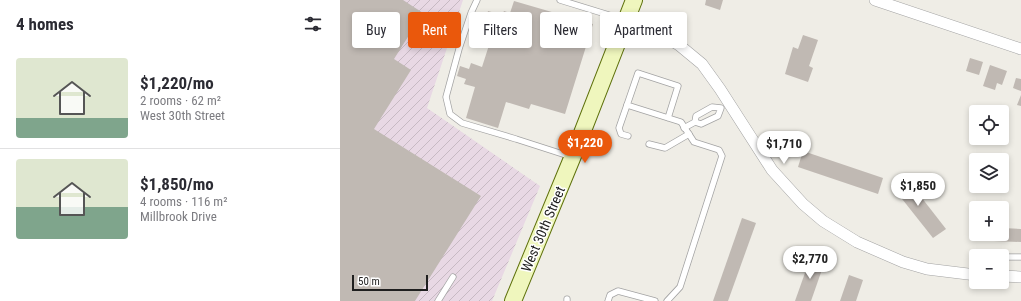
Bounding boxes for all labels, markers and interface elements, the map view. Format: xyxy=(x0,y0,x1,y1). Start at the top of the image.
chip: Buy xyxy=(352,12,400,48)
chip: Rent xyxy=(408,12,461,48)
chip: Filters xyxy=(469,12,532,48)
chip: New xyxy=(540,12,592,48)
chip: Apartment xyxy=(600,12,687,48)
icon: filters xyxy=(302,13,324,35)
text: 4 homes xyxy=(16,14,74,34)
text: $1,220/mo xyxy=(140,73,214,93)
icon: home xyxy=(48,74,96,122)
text: 2 rooms · 62 m² xyxy=(140,93,221,108)
map controls xyxy=(969,105,1009,289)
button: locate xyxy=(969,105,1009,145)
text: West 30th Street xyxy=(140,108,225,123)
pin: $1,220 xyxy=(552,130,618,164)
pin: $1,710 xyxy=(751,131,817,165)
text: $1,220 xyxy=(567,135,603,150)
text: $1,710 xyxy=(766,136,802,151)
button: layers xyxy=(969,153,1009,193)
pin: $1,850 xyxy=(885,173,951,207)
text: $1,850/mo xyxy=(140,174,214,194)
icon: home xyxy=(48,175,96,223)
text: $1,850 xyxy=(900,178,936,193)
street label: West 30th Street xyxy=(518,184,568,274)
text: 4 rooms · 116 m² xyxy=(140,194,227,209)
button: + xyxy=(969,201,1009,241)
text: Millbrook Drive xyxy=(140,209,217,224)
pin: $2,770 xyxy=(777,246,843,280)
button: − xyxy=(969,249,1009,289)
text: $2,770 xyxy=(792,251,828,266)
scale bar xyxy=(352,273,428,292)
text: 50 m xyxy=(358,275,380,288)

